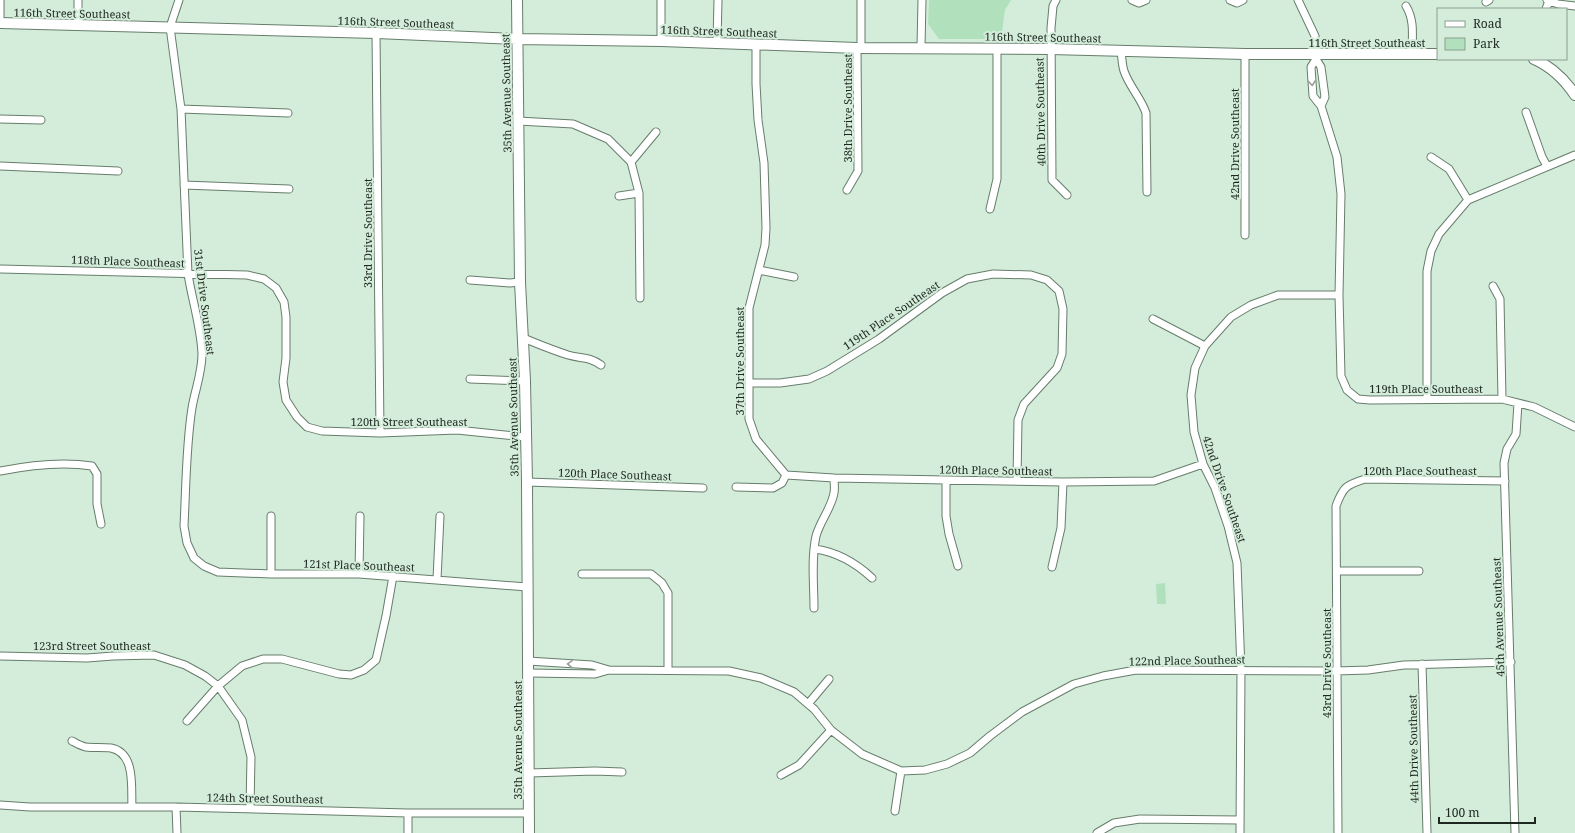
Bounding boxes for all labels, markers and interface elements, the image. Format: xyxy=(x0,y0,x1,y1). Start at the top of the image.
street label: 116th Street Southeast xyxy=(13,4,131,22)
legend xyxy=(1437,8,1567,60)
street label: 116th Street Southeast xyxy=(337,12,455,32)
text: Road xyxy=(1473,15,1503,32)
street label: 116th Street Southeast xyxy=(660,21,778,41)
street label: 116th Street Southeast xyxy=(984,28,1102,46)
street label: 35th Avenue Southeast xyxy=(497,33,515,153)
street label: 116th Street Southeast xyxy=(1309,35,1426,50)
text: Park xyxy=(1473,35,1501,52)
street label: 38th Drive Southeast xyxy=(840,53,855,162)
street label: 40th Drive Southeast xyxy=(1032,57,1048,167)
one-way arrow xyxy=(1308,80,1317,86)
street label: 42nd Drive Southeast xyxy=(1227,88,1242,200)
street label: 33rd Drive Southeast xyxy=(360,178,375,288)
street label: 31st Drive Southeast xyxy=(191,248,219,356)
street label: 118th Place Southeast xyxy=(71,252,185,270)
street label: 119th Place Southeast xyxy=(840,277,942,353)
street label: 37th Drive Southeast xyxy=(732,306,747,415)
street label: 35th Avenue Southeast xyxy=(504,357,522,477)
street label: 119th Place Southeast xyxy=(1369,381,1483,396)
street label: 120th Street Southeast xyxy=(351,414,468,429)
street label: 42nd Drive Southeast xyxy=(1200,434,1250,544)
street label: 120th Place Southeast xyxy=(939,462,1053,478)
street label: 120th Place Southeast xyxy=(1363,463,1477,478)
street label: 120th Place Southeast xyxy=(558,465,672,483)
street label: 121st Place Southeast xyxy=(303,556,415,574)
street label: 45th Avenue Southeast xyxy=(1488,557,1508,677)
street label: 43rd Drive Southeast xyxy=(1319,608,1334,718)
street label: 123rd Street Southeast xyxy=(33,638,151,653)
street label: 122nd Place Southeast xyxy=(1129,651,1246,669)
one-way arrow xyxy=(567,659,573,668)
street label: 35th Avenue Southeast xyxy=(510,680,525,800)
street label: 44th Drive Southeast xyxy=(1405,694,1421,804)
street label: 124th Street Southeast xyxy=(206,789,324,807)
scale bar xyxy=(1439,799,1535,825)
text: 100 m xyxy=(1445,804,1480,821)

